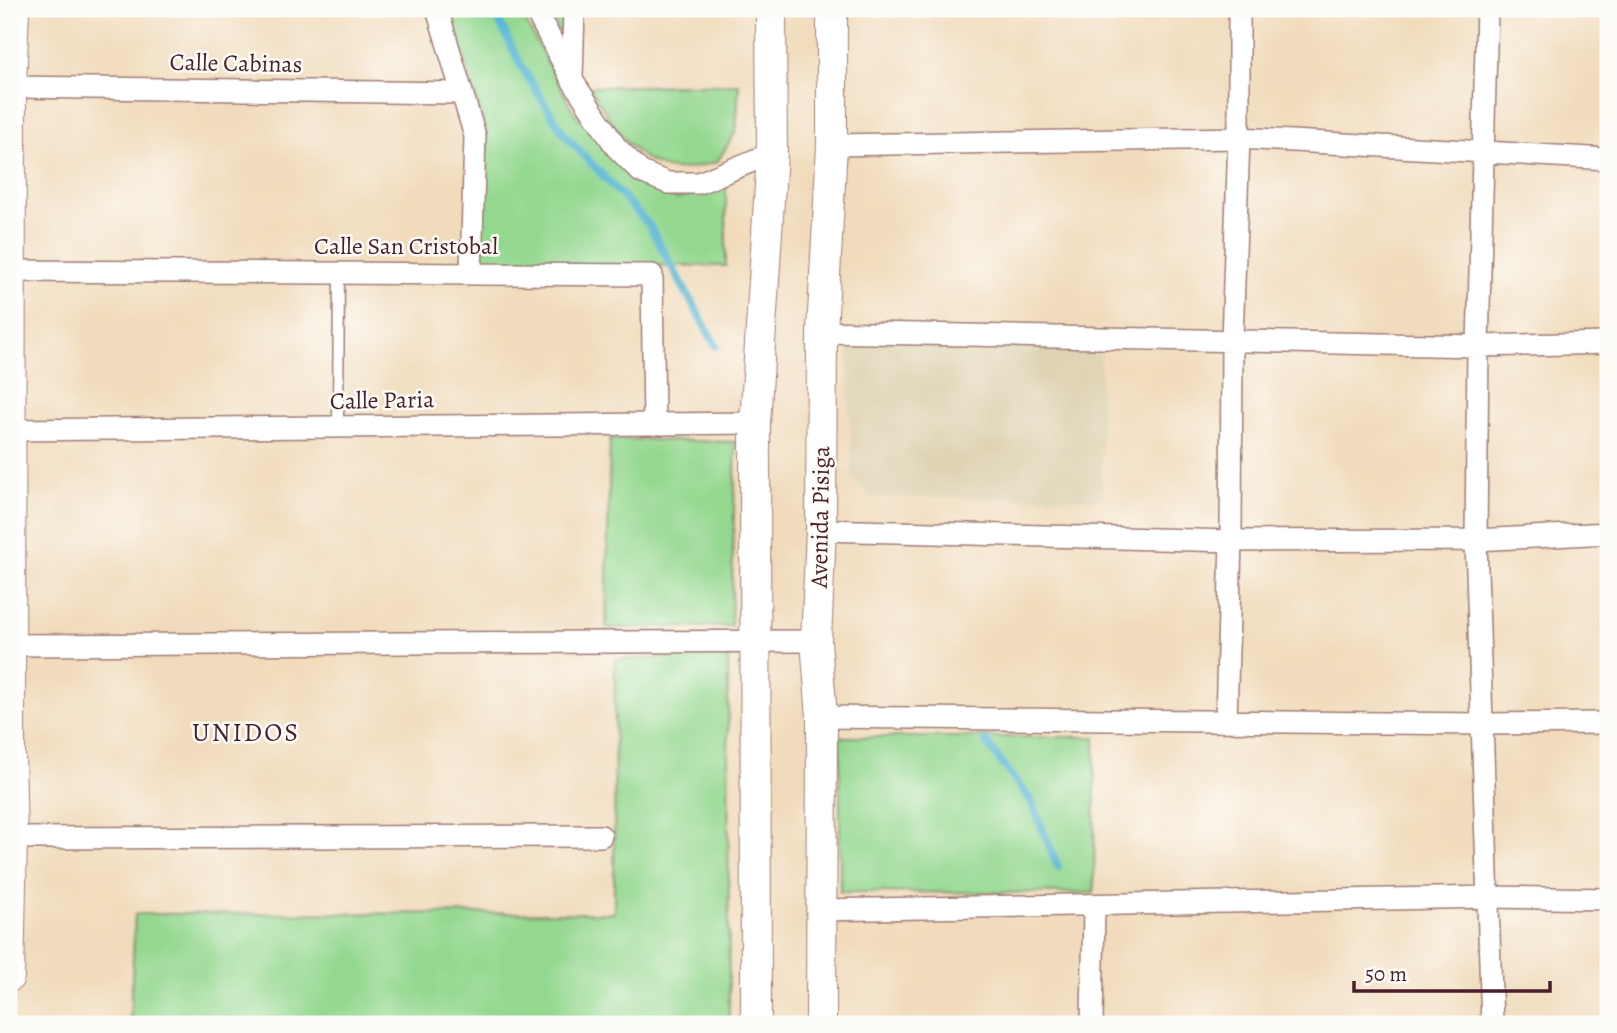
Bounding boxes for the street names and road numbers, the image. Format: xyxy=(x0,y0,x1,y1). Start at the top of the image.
street label: Calle Cabinas xyxy=(169,46,303,80)
street label: Calle San Cristobal xyxy=(314,230,498,262)
street label: Calle Paria xyxy=(329,383,435,417)
street label: Avenida Pisiga xyxy=(803,445,837,589)

